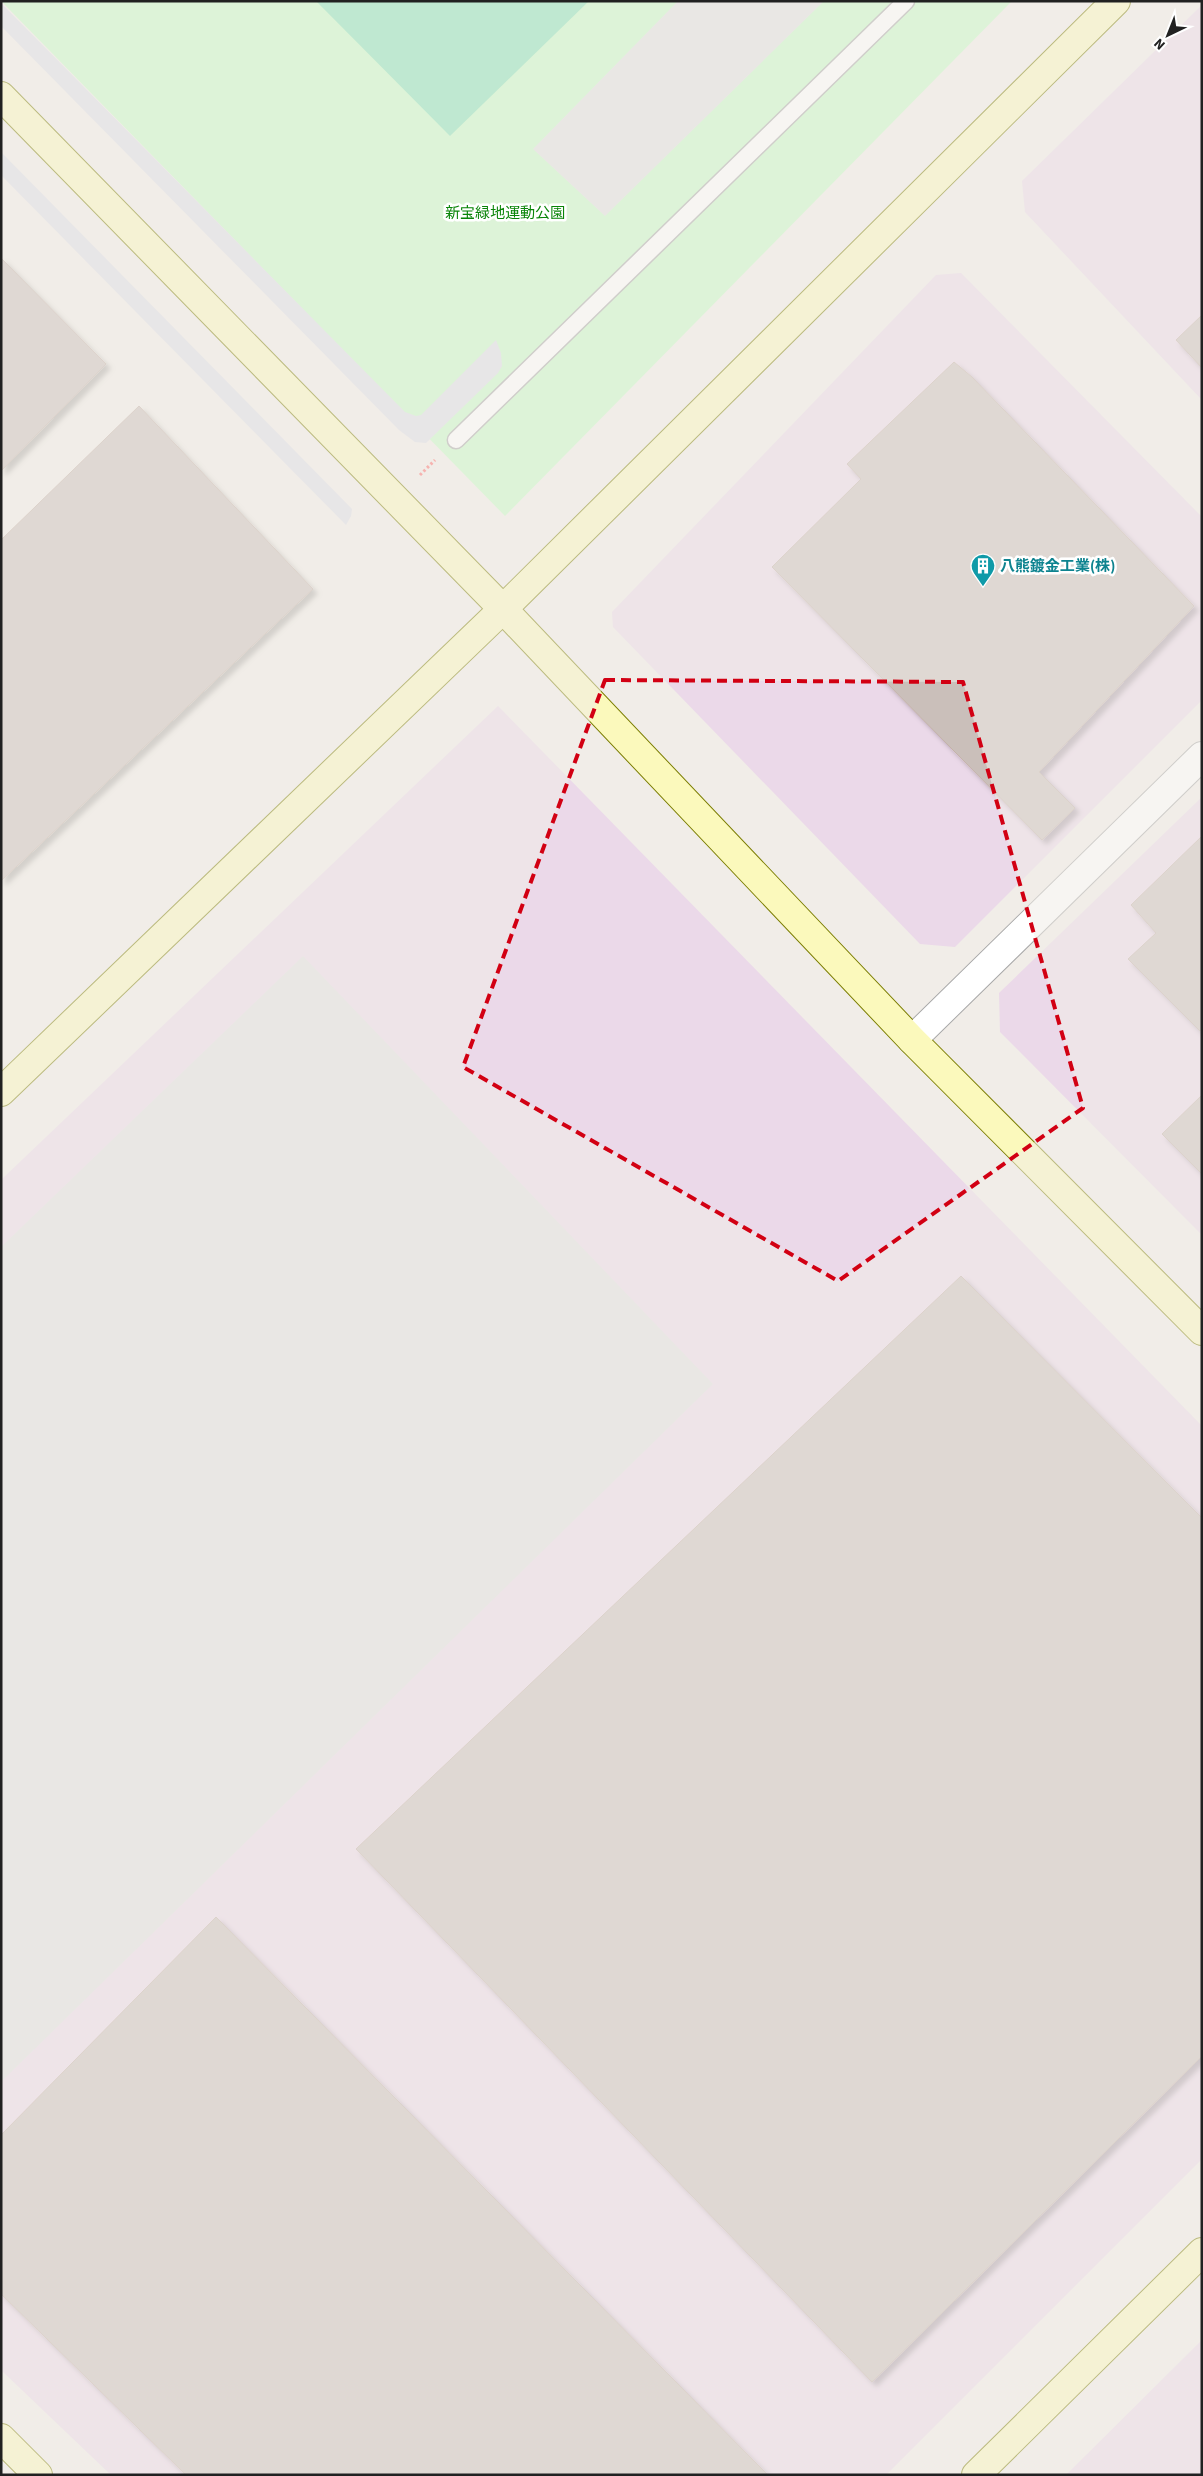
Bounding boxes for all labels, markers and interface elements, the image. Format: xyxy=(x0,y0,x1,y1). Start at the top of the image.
north arrow xyxy=(1143,10,1193,60)
text: N xyxy=(1150,33,1170,54)
park label: 新宝緑地運動公園 xyxy=(445,203,565,224)
building icon: 八熊鍍金工業(株) xyxy=(970,553,996,587)
place label: 八熊鍍金工業(株) xyxy=(1000,556,1115,577)

